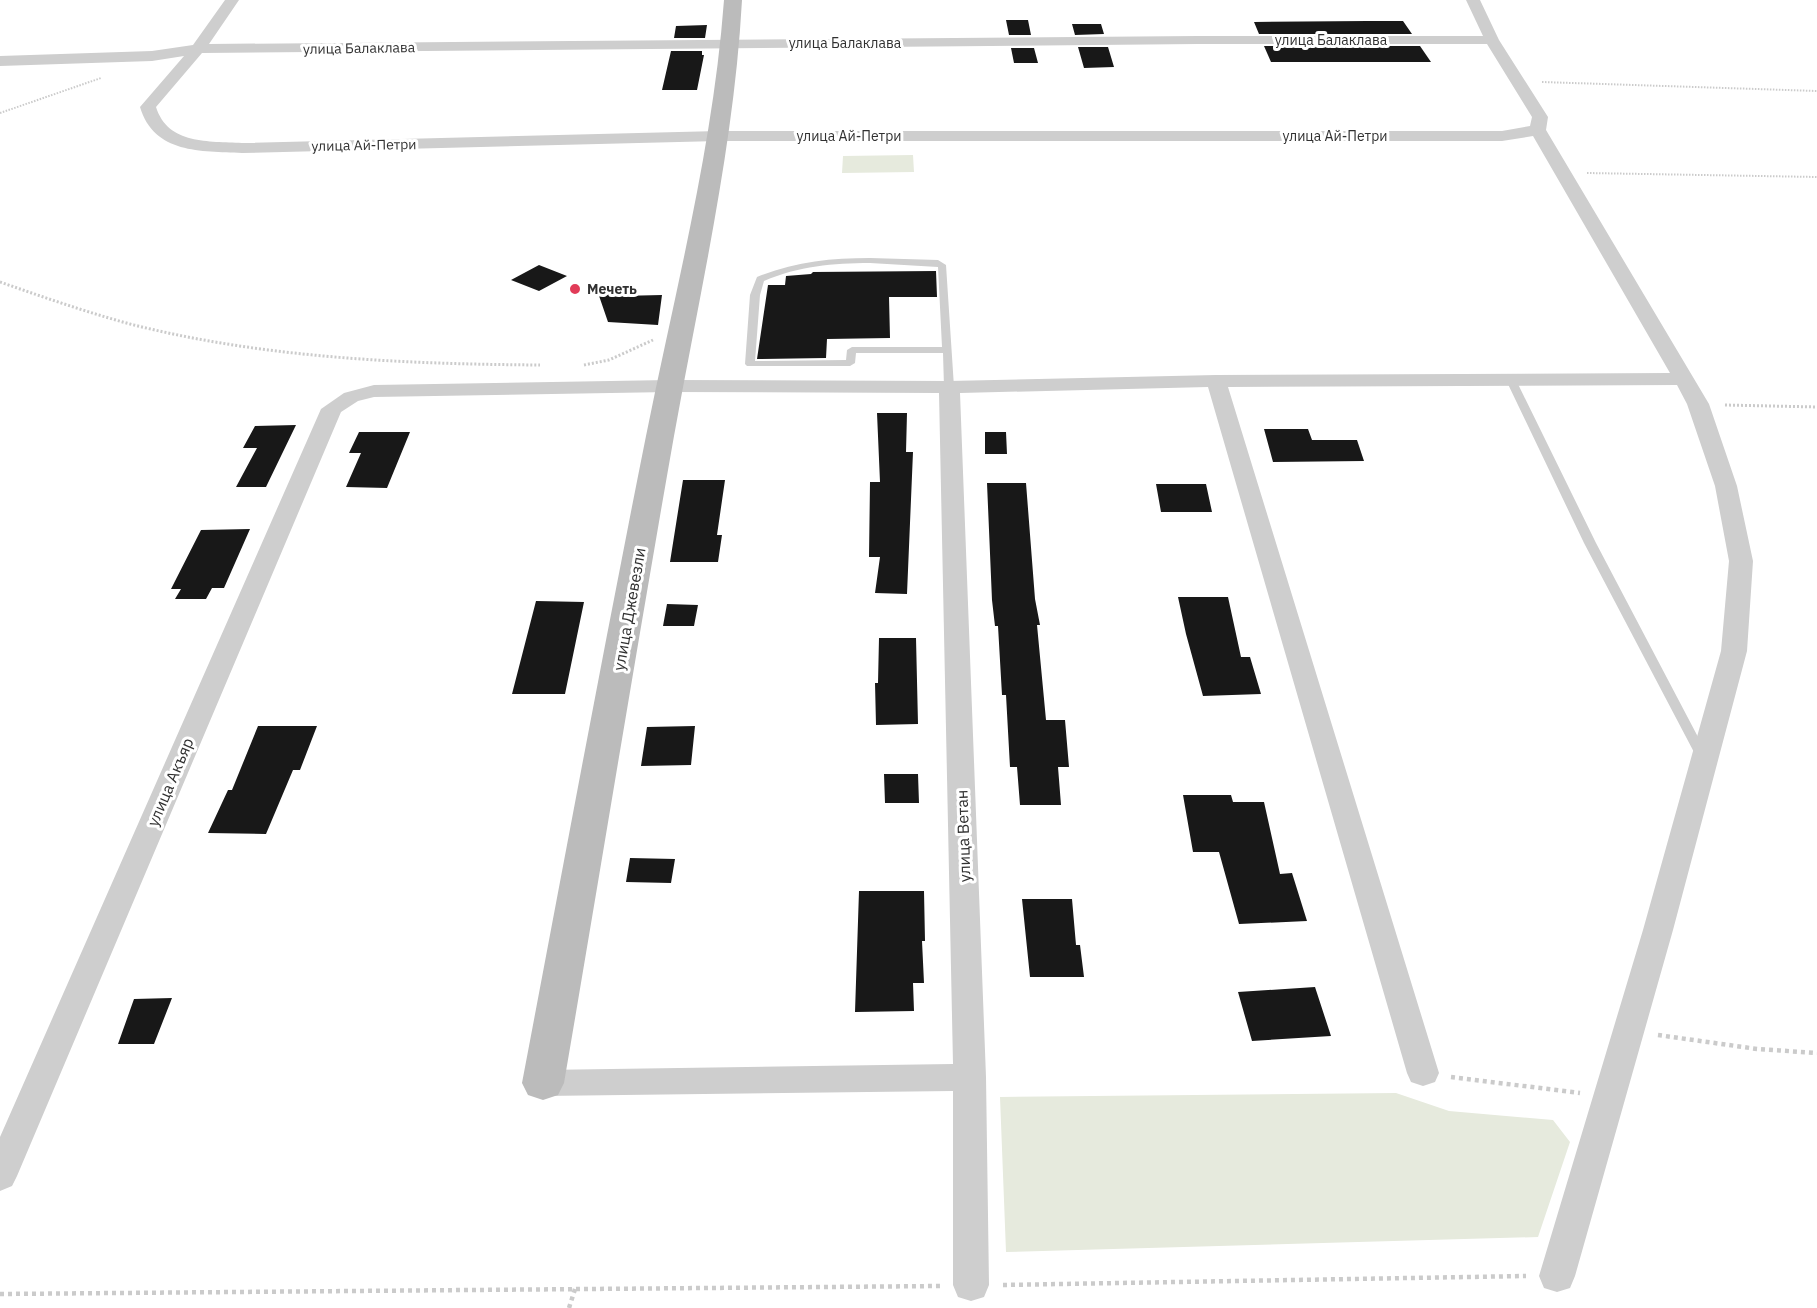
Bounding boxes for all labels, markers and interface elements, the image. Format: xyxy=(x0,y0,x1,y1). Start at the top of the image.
street label: улица Балаклава xyxy=(1275,31,1388,49)
street label: улица Балаклава xyxy=(789,34,902,52)
street label: улица Балаклава xyxy=(303,38,416,58)
street label: улица Ай-Петри xyxy=(796,127,902,145)
street label: улица Ай-Петри xyxy=(1282,127,1388,145)
street label: улица Ай-Петри xyxy=(311,135,417,155)
place label: Мечеть xyxy=(587,280,637,298)
marker: Мечеть xyxy=(568,282,582,296)
street label: улица Джевезли xyxy=(608,546,650,672)
street label: улица Акъяр xyxy=(142,735,198,829)
street label: улица Ветан xyxy=(951,789,975,883)

